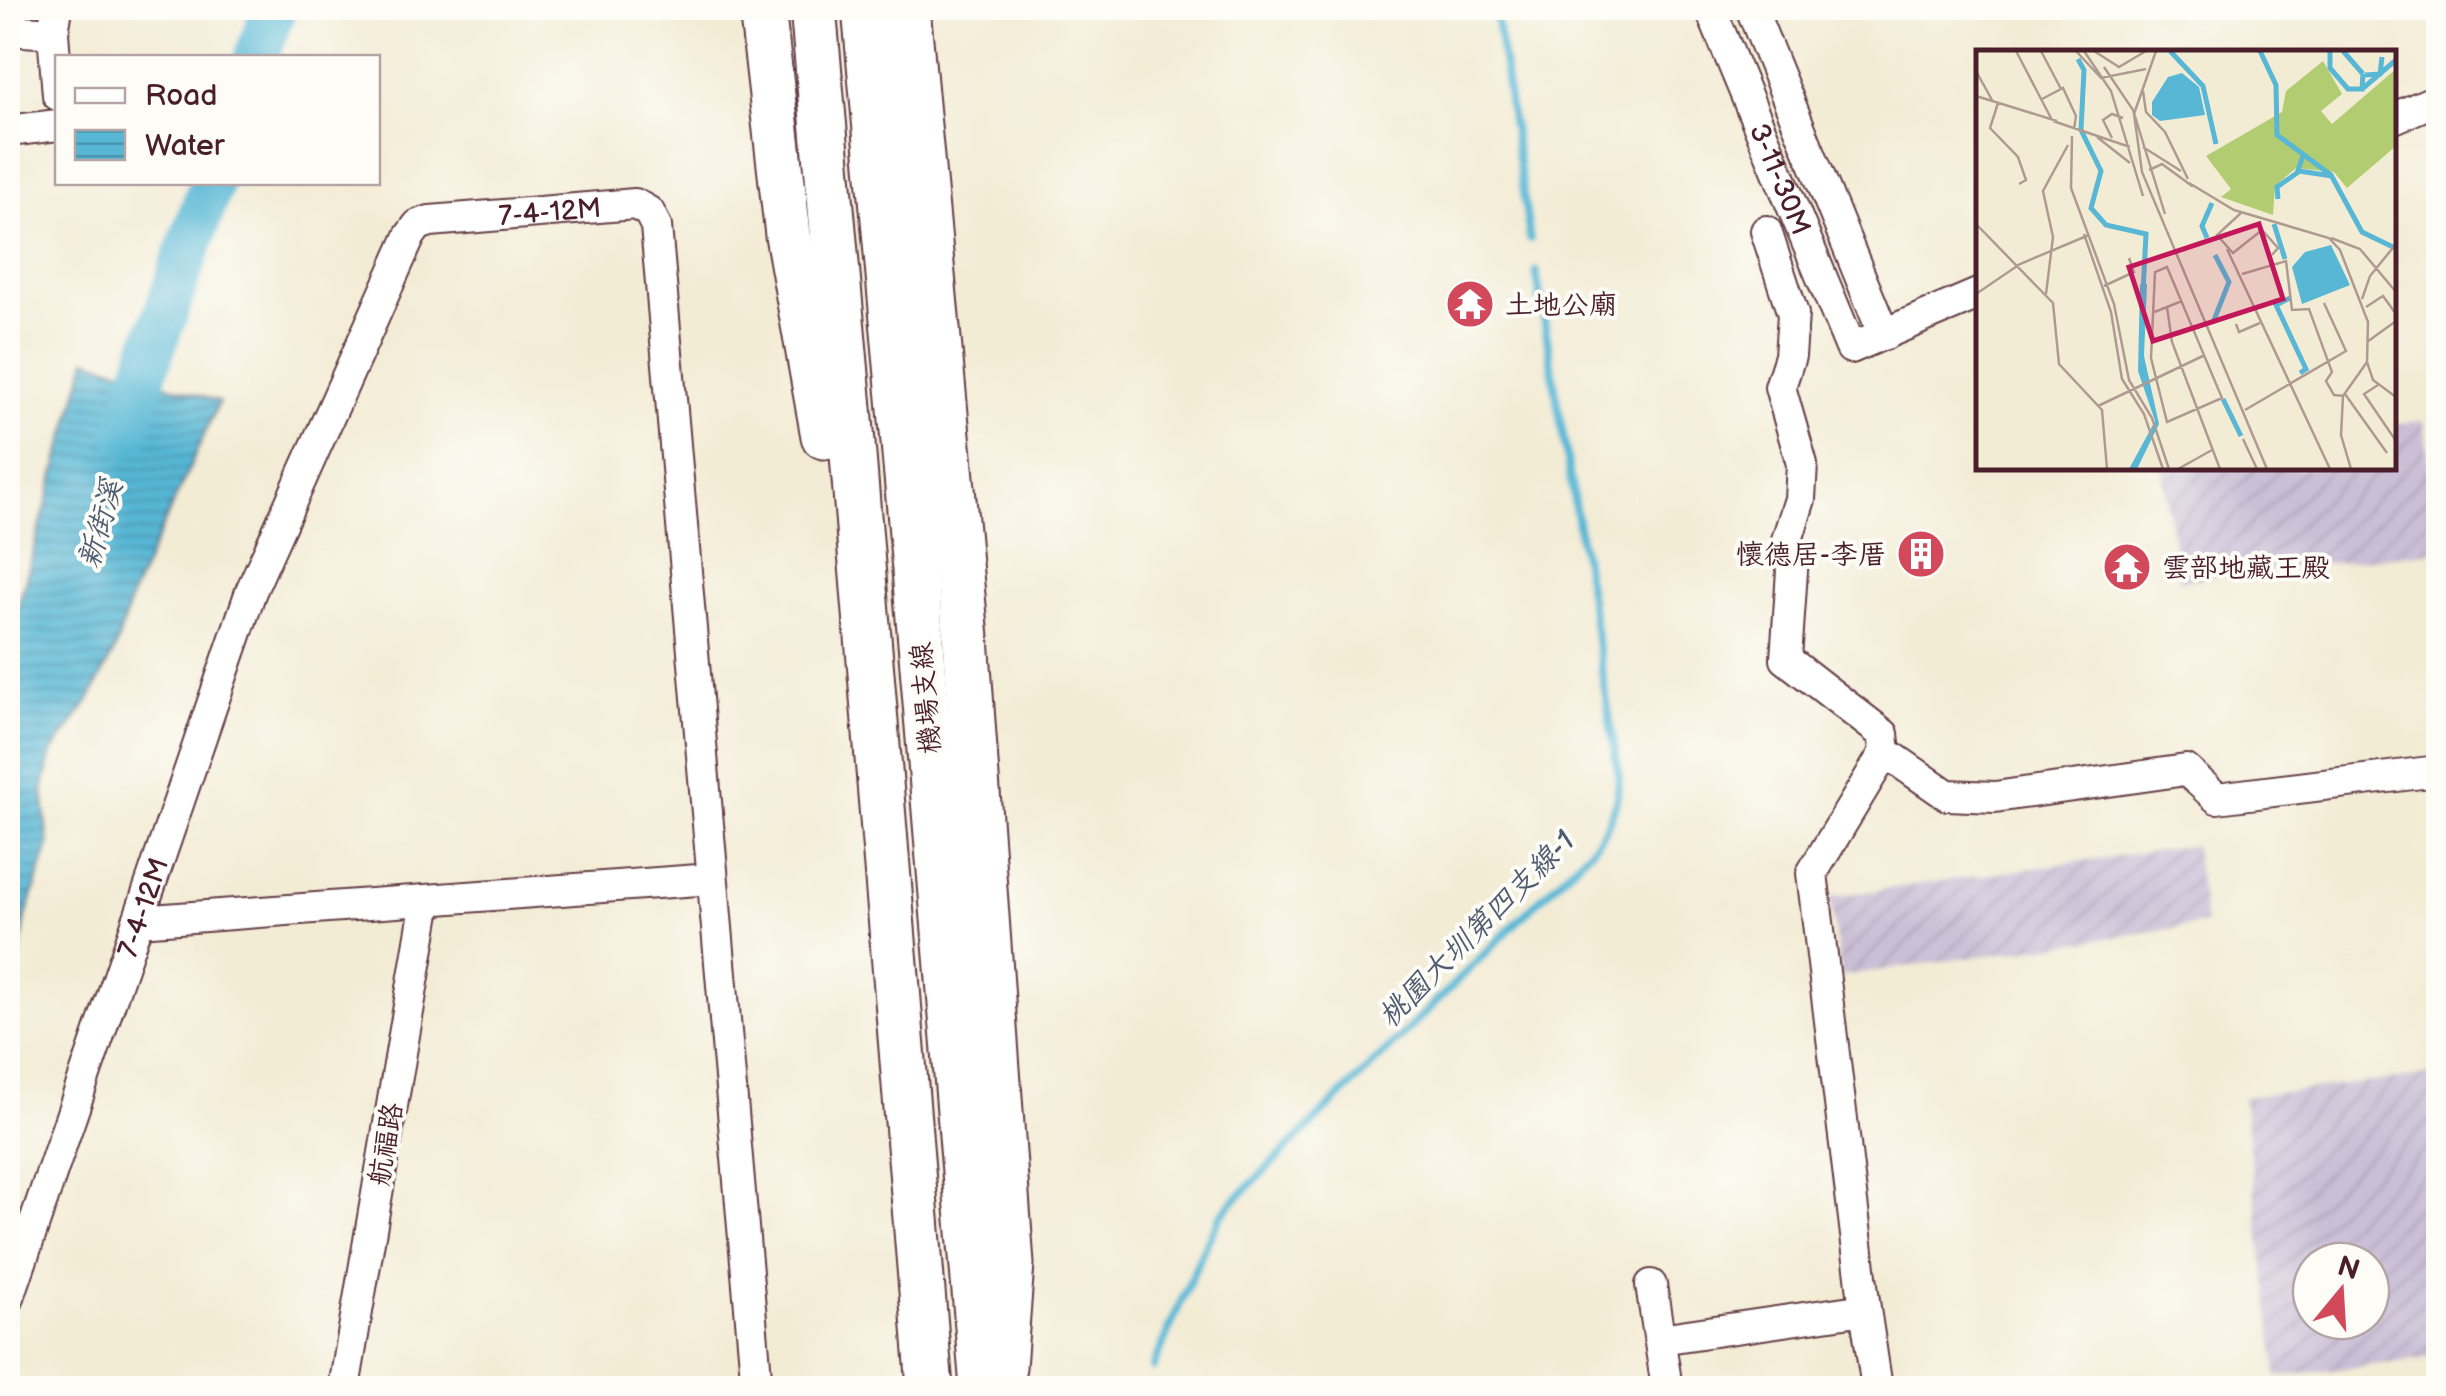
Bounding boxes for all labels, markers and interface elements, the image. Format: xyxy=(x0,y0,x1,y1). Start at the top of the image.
inset map xyxy=(1976,50,2396,470)
legend xyxy=(55,55,380,185)
text: Road xyxy=(145,78,218,114)
street label: 3-11-30M xyxy=(1742,119,1817,240)
text: Water xyxy=(145,128,226,164)
street label: 7-4-12M xyxy=(497,192,603,233)
temple icon: 土地公廟 xyxy=(1444,278,1496,330)
place label: 土地公廟 xyxy=(1505,289,1617,322)
water label: 新街溪 xyxy=(71,474,131,572)
building icon: 懷德居-李厝 xyxy=(1895,528,1947,580)
place label: 懷德居-李厝 xyxy=(1736,539,1886,572)
temple icon: 雲部地藏王殿 xyxy=(2101,541,2153,593)
place label: 雲部地藏王殿 xyxy=(2162,552,2330,585)
street label: 機場支線 xyxy=(905,641,948,755)
water label: 桃園大圳第四支線-1 xyxy=(1371,824,1583,1035)
street label: 7-4-12M xyxy=(112,854,176,962)
street label: 航福路 xyxy=(363,1100,410,1188)
north arrow xyxy=(2291,1241,2391,1341)
text: N xyxy=(2333,1250,2363,1288)

